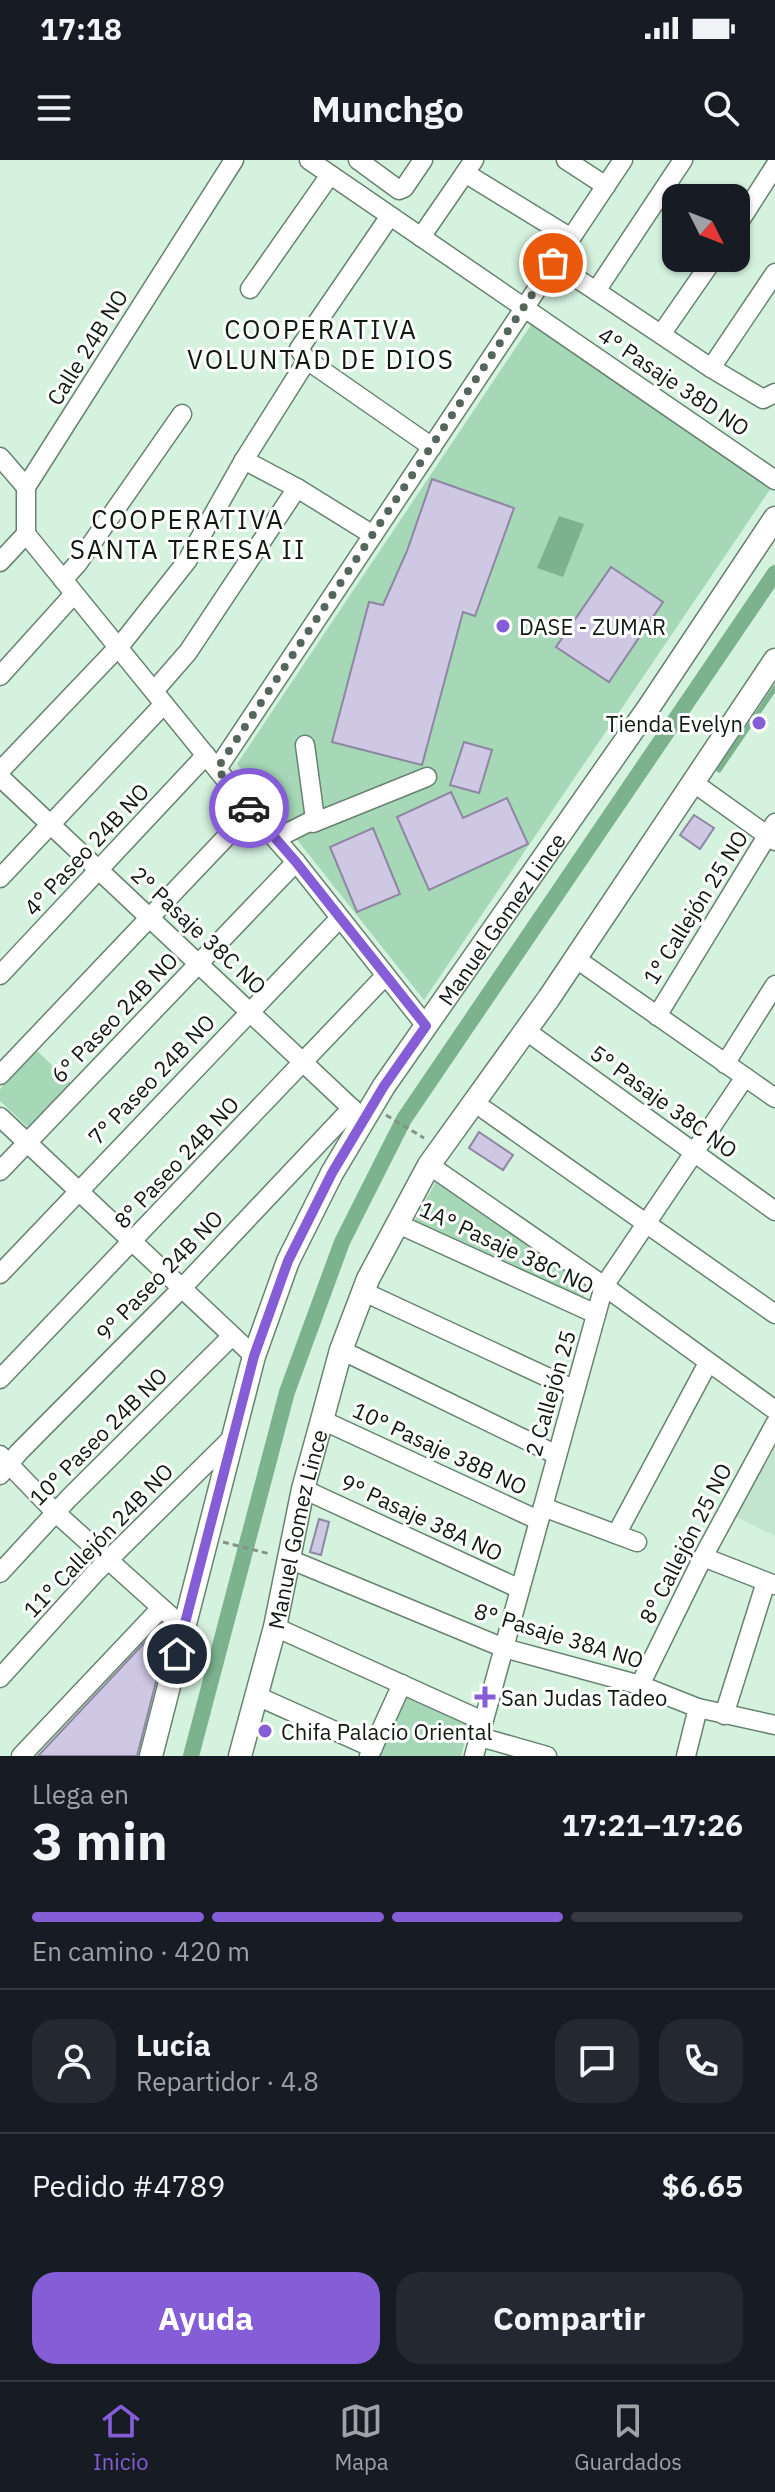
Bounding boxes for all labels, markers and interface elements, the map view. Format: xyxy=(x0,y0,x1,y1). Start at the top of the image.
text: 17:18 xyxy=(40,9,122,48)
text: Munchgo xyxy=(311,85,464,132)
icon: menu xyxy=(32,86,76,130)
icon: search xyxy=(699,86,743,130)
north arrow xyxy=(662,184,750,272)
map controls xyxy=(662,184,750,272)
pin xyxy=(519,229,587,297)
icon: bag xyxy=(531,241,575,285)
street label: Calle 24B NO xyxy=(40,283,134,411)
district label: COOPERATIVA VOLUNTAD DE DIOS xyxy=(187,312,455,376)
street label: 4° Pasaje 38D NO xyxy=(593,320,755,442)
district label: COOPERATIVA SANTA TERESA II xyxy=(70,502,306,566)
place label: DASE - ZUMAR xyxy=(519,612,666,641)
marker: DASE - ZUMAR xyxy=(494,617,512,635)
place label: Tienda Evelyn xyxy=(606,709,743,738)
marker: Tienda Evelyn xyxy=(750,714,768,732)
courier xyxy=(209,768,289,848)
street label: 4° Paseo 24B NO xyxy=(17,777,155,921)
icon: car xyxy=(227,786,271,830)
street label: 1° Callejón 25 NO xyxy=(636,825,754,989)
street label: Manuel Gomez Lince xyxy=(431,827,571,1011)
street label: 2° Pasaje 38C NO xyxy=(125,860,273,1000)
street label: 6° Paseo 24B NO xyxy=(44,945,184,1089)
street label: 7° Paseo 24B NO xyxy=(81,1007,221,1151)
street label: 5° Pasaje 38C NO xyxy=(585,1038,743,1164)
street label: 8° Paseo 24B NO xyxy=(107,1090,245,1234)
street label: 1A° Pasaje 38C NO xyxy=(415,1194,599,1300)
street label: 9° Paseo 24B NO xyxy=(89,1203,229,1347)
street label: 2 Callejón 25 xyxy=(518,1327,582,1459)
street label: 10° Paseo 24B NO xyxy=(23,1361,173,1511)
street label: 10° Pasaje 38B NO xyxy=(348,1395,532,1501)
street label: Manuel Gomez Lince xyxy=(260,1426,333,1632)
street label: 11° Callejón 24B NO xyxy=(17,1457,179,1623)
street label: 8° Callejón 25 NO xyxy=(632,1458,738,1628)
street label: 9° Pasaje 38A NO xyxy=(336,1467,508,1567)
street label: 8° Pasaje 38A NO xyxy=(471,1595,647,1675)
pin xyxy=(143,1620,211,1688)
icon: home xyxy=(155,1632,199,1676)
place label: San Judas Tadeo xyxy=(501,1683,667,1712)
marker: San Judas Tadeo xyxy=(476,1688,494,1706)
place label: Chifa Palacio Oriental xyxy=(281,1717,493,1746)
marker: Chifa Palacio Oriental xyxy=(256,1722,274,1740)
text: Llega en xyxy=(32,1777,129,1811)
text: 17:21–17:26 xyxy=(562,1805,743,1844)
text: 3 min xyxy=(32,1807,168,1874)
text: En camino · 420 m xyxy=(32,1934,250,1968)
button: person xyxy=(32,2019,116,2103)
button: chat xyxy=(555,2019,639,2103)
button: phone xyxy=(659,2019,743,2103)
text: Lucía xyxy=(136,2025,211,2064)
text: Repartidor · 4.8 xyxy=(136,2064,319,2098)
text: Pedido #4789 xyxy=(32,2166,226,2205)
text: $6.65 xyxy=(662,2166,743,2205)
button: Ayuda xyxy=(32,2272,380,2364)
button: Compartir xyxy=(396,2272,743,2364)
tab: Inicio xyxy=(93,2399,149,2476)
tab: Mapa xyxy=(334,2399,389,2476)
tab: Guardados xyxy=(574,2399,682,2476)

